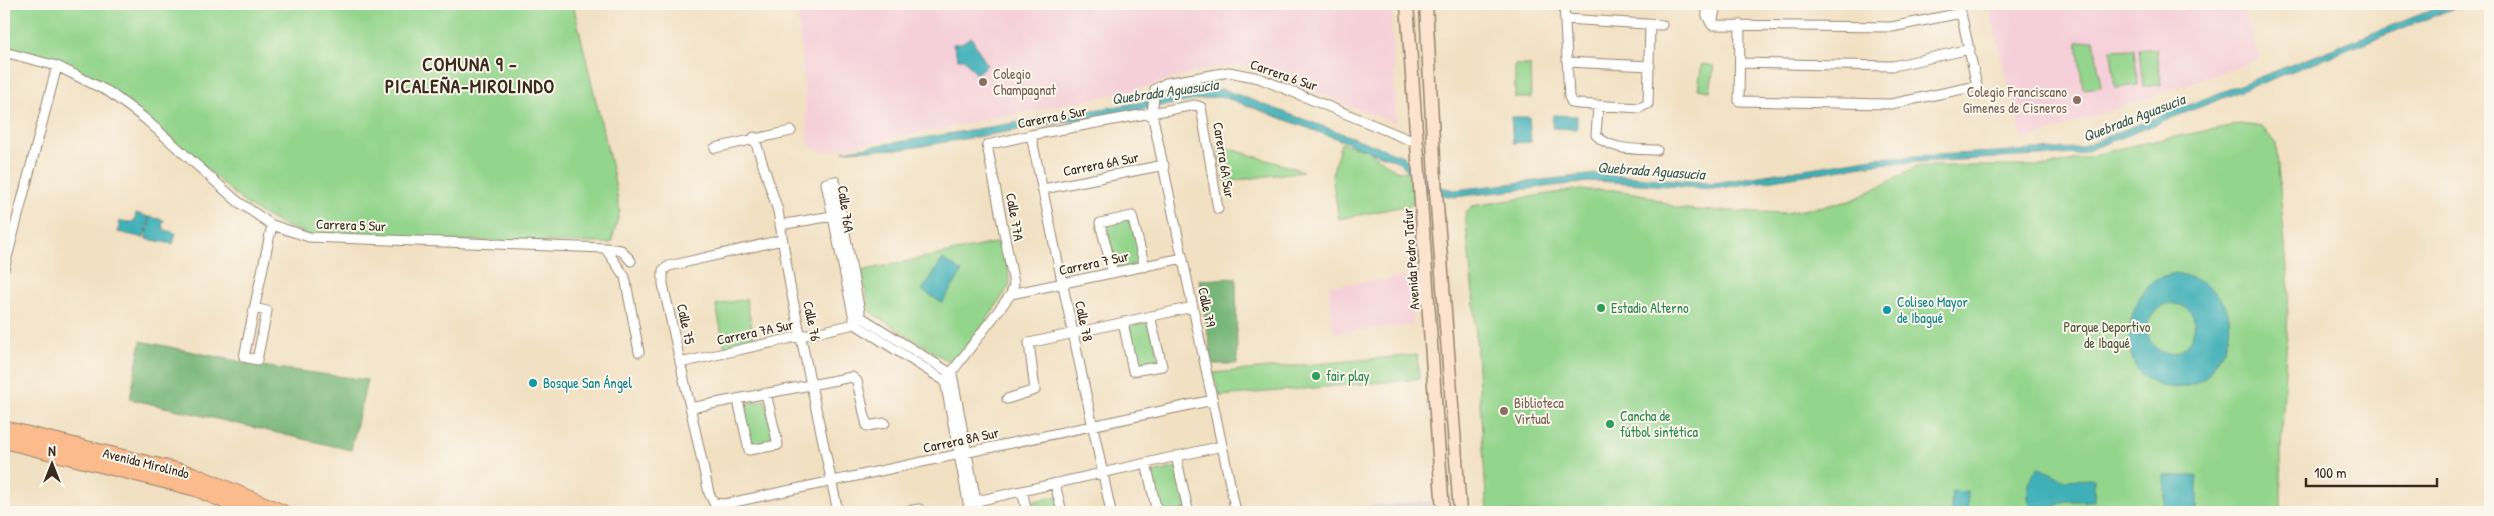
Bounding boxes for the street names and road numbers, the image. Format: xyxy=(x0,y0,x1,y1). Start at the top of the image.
street label: Carrera 6 Sur xyxy=(1248,54,1321,95)
street label: Carerra 6 Sur xyxy=(1016,100,1089,132)
street label: Carerra 6A Sur xyxy=(1209,121,1240,200)
street label: Carrera 6A Sur xyxy=(1061,147,1141,180)
street label: Calle 76A xyxy=(834,184,859,234)
street label: Calle 77A xyxy=(1002,191,1029,243)
street label: Avenida Pedro Tafur xyxy=(1397,207,1424,310)
street label: Carrera 5 Sur xyxy=(316,214,387,235)
street label: Carrera 7 Sur xyxy=(1057,246,1131,279)
street label: Calle 79 xyxy=(1194,285,1221,328)
street label: Calle 76 xyxy=(799,299,826,343)
street label: Calle 78 xyxy=(1071,299,1098,343)
street label: Calle 75 xyxy=(673,302,700,346)
street label: Carrera 7A Sur xyxy=(715,314,796,349)
street label: Carrera 8A Sur xyxy=(921,422,1001,457)
street label: Avenida Mirolindo xyxy=(101,443,192,483)

